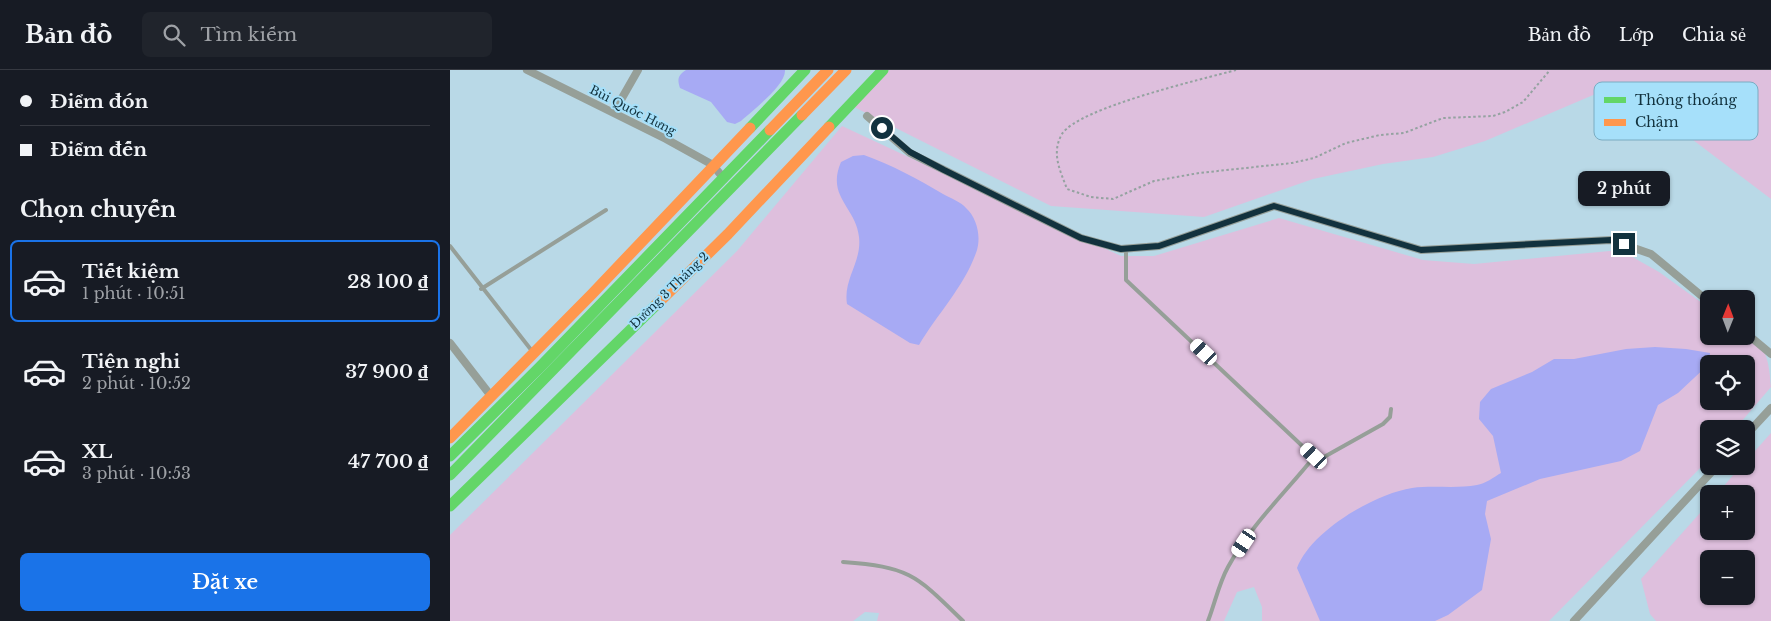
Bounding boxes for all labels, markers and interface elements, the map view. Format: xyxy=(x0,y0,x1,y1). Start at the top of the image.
search box xyxy=(142,12,492,57)
text: Bản đồ xyxy=(25,20,112,49)
icon: search xyxy=(160,21,188,49)
text: Tìm kiếm xyxy=(200,23,297,46)
text: Bản đồ xyxy=(1528,24,1591,46)
text: Lớp xyxy=(1619,24,1654,46)
text: Chia sẻ xyxy=(1682,24,1746,46)
street label: Bùi Quốc Hưng xyxy=(587,82,679,139)
legend xyxy=(1594,82,1758,140)
text: Điểm đón xyxy=(50,90,148,113)
text: Thông thoáng xyxy=(1635,91,1737,109)
text: Chậm xyxy=(1635,113,1679,131)
route start xyxy=(871,117,893,139)
text: Điểm đến xyxy=(50,138,147,161)
callout: 2 phút xyxy=(1578,171,1670,206)
text: 2 phút xyxy=(1597,178,1651,198)
text: Chọn chuyến xyxy=(20,196,176,223)
route end xyxy=(1613,233,1635,255)
street label: Đường 3 Tháng 2 xyxy=(627,249,711,331)
icon: car xyxy=(22,259,67,304)
text: Tiết kiệm xyxy=(82,260,179,283)
text: 28 100 ₫ xyxy=(347,270,428,293)
text: 1 phút · 10:51 xyxy=(82,283,185,303)
north arrow xyxy=(1700,290,1755,345)
map controls xyxy=(1700,290,1755,605)
car xyxy=(1187,336,1220,368)
icon: car xyxy=(22,349,67,394)
text: Tiện nghi xyxy=(82,350,180,373)
button: locate xyxy=(1700,355,1755,410)
text: 37 900 ₫ xyxy=(345,360,428,383)
text: 2 phút · 10:52 xyxy=(82,373,191,393)
button: layers xyxy=(1700,420,1755,475)
icon: car xyxy=(22,439,67,484)
text: XL xyxy=(82,440,112,463)
car xyxy=(1297,440,1330,472)
text: 47 700 ₫ xyxy=(348,450,428,473)
text: 3 phút · 10:53 xyxy=(82,463,191,483)
button: + xyxy=(1700,485,1755,540)
car xyxy=(1229,526,1258,560)
button: − xyxy=(1700,550,1755,605)
button: Đặt xe xyxy=(20,553,430,611)

